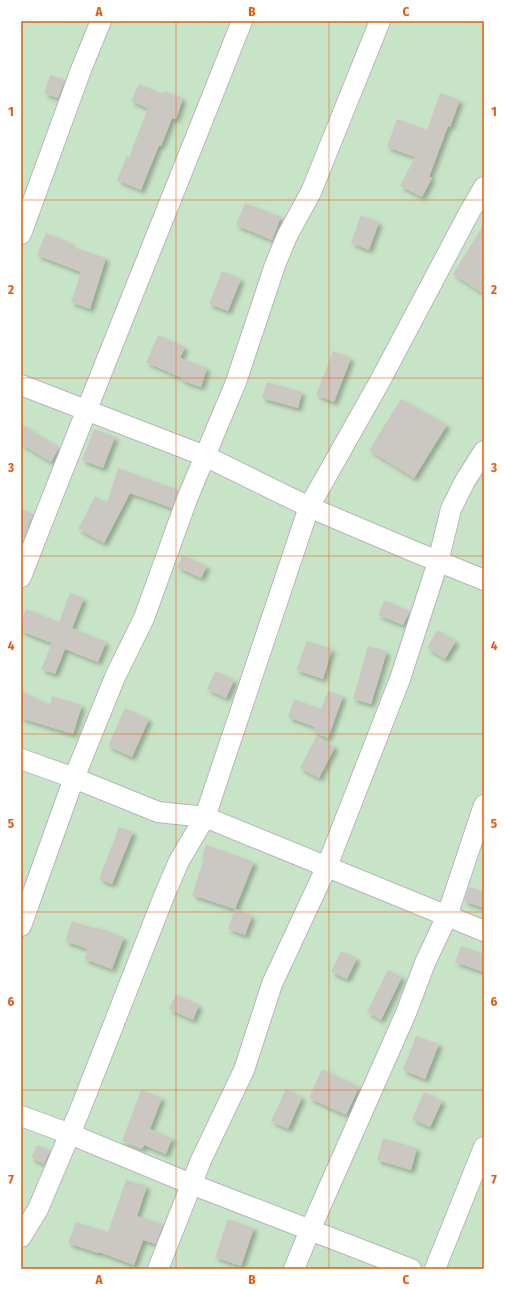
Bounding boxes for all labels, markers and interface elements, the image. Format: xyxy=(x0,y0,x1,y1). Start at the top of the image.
text: A xyxy=(94,4,103,19)
text: B xyxy=(248,4,256,19)
text: C xyxy=(403,4,410,19)
text: 1 xyxy=(8,104,14,119)
text: 1 xyxy=(491,104,497,119)
text: 2 xyxy=(7,282,14,297)
text: 2 xyxy=(490,282,497,297)
text: 3 xyxy=(7,460,14,475)
text: 3 xyxy=(490,460,497,475)
text: 4 xyxy=(8,638,15,653)
text: 4 xyxy=(491,638,498,653)
text: 5 xyxy=(8,816,14,831)
text: 5 xyxy=(491,816,497,831)
text: 6 xyxy=(8,994,15,1009)
text: 6 xyxy=(491,994,498,1009)
text: 7 xyxy=(8,1172,14,1187)
text: 7 xyxy=(491,1172,497,1187)
text: A xyxy=(94,1272,103,1287)
text: B xyxy=(248,1272,256,1287)
text: C xyxy=(403,1272,410,1287)

